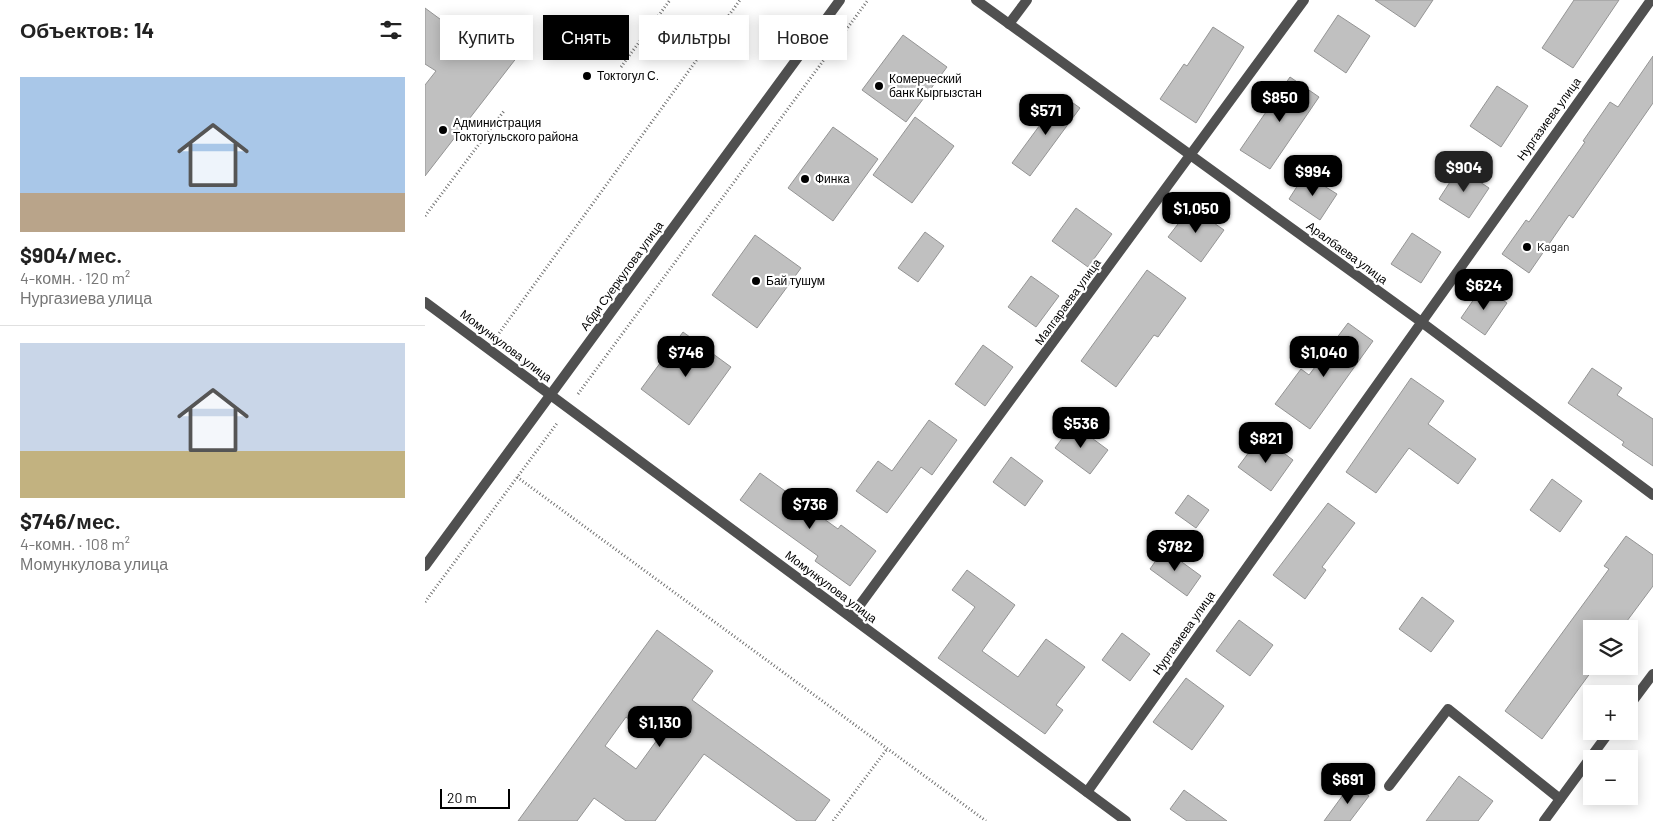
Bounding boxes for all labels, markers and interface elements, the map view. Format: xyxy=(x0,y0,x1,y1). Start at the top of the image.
chip: Купить xyxy=(440,15,533,60)
chip: Снять xyxy=(543,15,629,60)
chip: Фильтры xyxy=(639,15,749,60)
chip: Новое xyxy=(759,15,847,60)
icon: filters xyxy=(377,16,405,44)
text: Объектов: 14 xyxy=(20,17,154,42)
place label: Токтогул С. xyxy=(597,68,659,83)
marker: Токтогул С. xyxy=(581,70,593,82)
place label: Комерческий банк Кыргызстан xyxy=(889,71,982,100)
street label: Нургазиева улица xyxy=(1513,74,1584,163)
marker: Комерческий банк Кыргызстан xyxy=(873,80,885,92)
pin: $850 xyxy=(1250,80,1310,123)
text: $850 xyxy=(1262,87,1298,106)
pin: $571 xyxy=(1016,94,1076,136)
text: $571 xyxy=(1030,100,1062,119)
icon: home xyxy=(168,110,258,200)
place label: Администрация Токтогульского района xyxy=(453,115,578,144)
marker: Администрация Токтогульского района xyxy=(437,124,449,136)
pin: $904 xyxy=(1434,150,1494,193)
pin: $994 xyxy=(1283,154,1343,197)
text: $904 xyxy=(1446,157,1482,176)
text: $994 xyxy=(1295,161,1331,180)
place label: Финка xyxy=(815,171,850,185)
marker: Финка xyxy=(799,173,811,185)
pin: $1,050 xyxy=(1155,192,1237,234)
text: $1,050 xyxy=(1173,198,1219,217)
street label: Абди Суеркулова улица xyxy=(577,218,667,333)
street label: Аралбаева улица xyxy=(1304,218,1391,287)
place label: Kagan xyxy=(1537,239,1569,253)
marker: Kagan xyxy=(1521,241,1533,253)
text: $904/мес. xyxy=(20,242,122,267)
street label: Малгараева улица xyxy=(1031,255,1104,348)
text: 4-комн. · 120 m² xyxy=(20,268,130,287)
pin: $624 xyxy=(1454,268,1514,311)
place label: Бай тушум xyxy=(766,273,825,288)
marker: Бай тушум xyxy=(750,275,762,287)
text: $624 xyxy=(1466,275,1502,294)
text: Нургазиева улица xyxy=(20,288,152,307)
street label: Момункулова улица xyxy=(457,306,555,385)
pin: $746 xyxy=(656,336,716,378)
pin: $1,040 xyxy=(1283,336,1365,378)
text: $746 xyxy=(668,342,704,361)
text: $1,040 xyxy=(1301,342,1347,361)
icon: home xyxy=(168,375,258,465)
pin: $536 xyxy=(1051,406,1111,449)
text: $536 xyxy=(1063,413,1099,432)
pin: $821 xyxy=(1236,422,1296,464)
text: $821 xyxy=(1250,428,1282,447)
pin: $736 xyxy=(780,488,840,530)
text: $736 xyxy=(793,494,827,513)
text: $746/мес. xyxy=(20,508,121,533)
pin: $782 xyxy=(1145,530,1205,572)
text: 4-комн. · 108 m² xyxy=(20,534,130,553)
text: $782 xyxy=(1158,536,1192,555)
street label: Момункулова улица xyxy=(782,547,880,626)
text: Момункулова улица xyxy=(20,554,168,573)
street label: Нургазиева улица xyxy=(1149,588,1218,678)
map controls xyxy=(1583,620,1638,805)
button: layers xyxy=(1583,620,1638,675)
button: + xyxy=(1583,685,1638,740)
pin: $1,130 xyxy=(619,706,701,748)
text: $1,130 xyxy=(639,712,681,731)
button: − xyxy=(1583,750,1638,805)
pin: $691 xyxy=(1318,762,1378,805)
text: $691 xyxy=(1332,769,1364,788)
scale bar xyxy=(440,786,510,809)
text: 20 m xyxy=(447,789,477,806)

